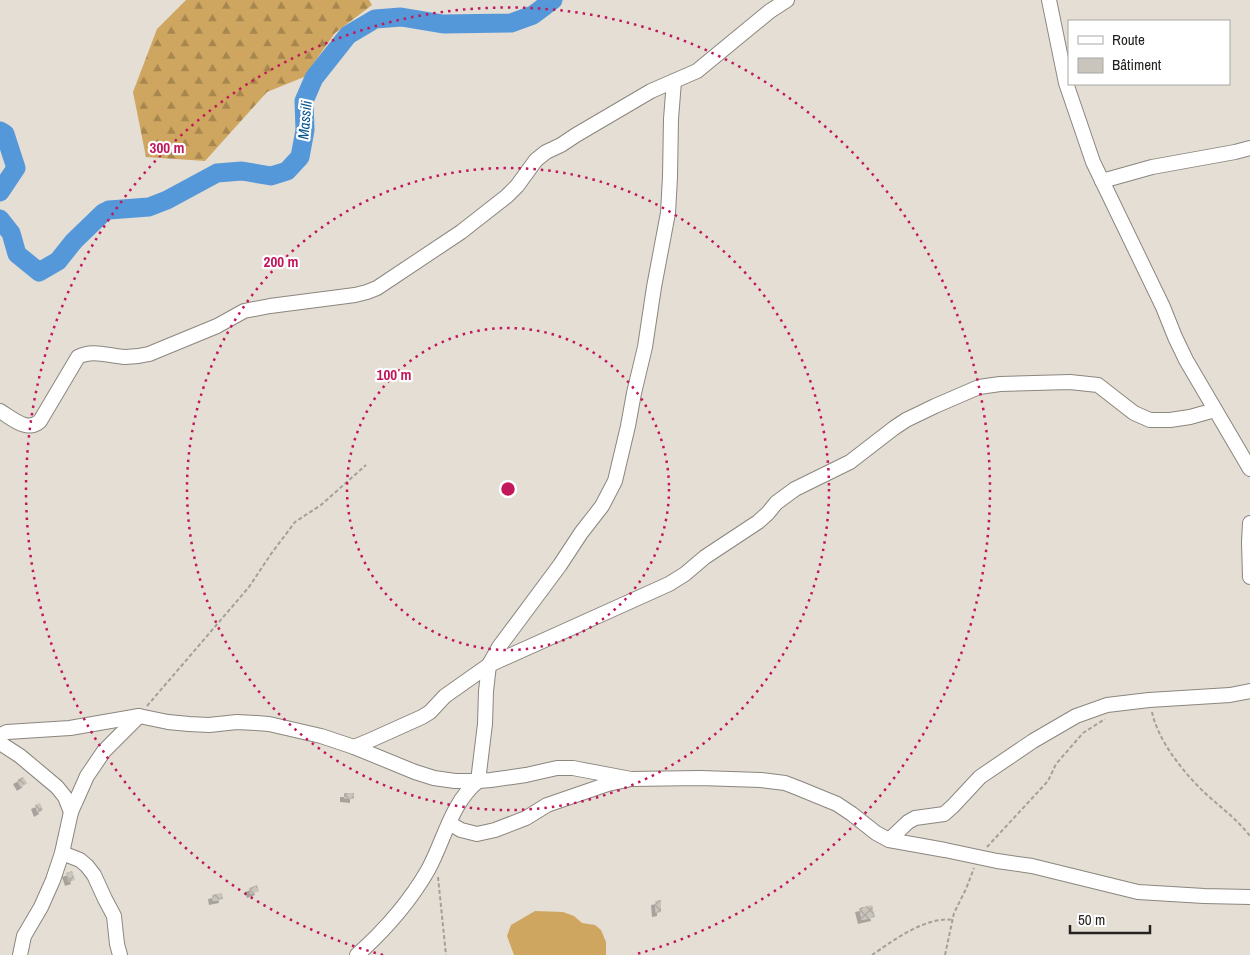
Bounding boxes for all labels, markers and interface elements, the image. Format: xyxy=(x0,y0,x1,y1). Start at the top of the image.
legend xyxy=(1068,20,1230,85)
text: Route xyxy=(1112,29,1145,50)
text: Bâtiment xyxy=(1112,54,1162,75)
water label: Massili xyxy=(292,99,317,140)
text: 300 m xyxy=(150,137,184,158)
text: 200 m xyxy=(264,251,298,272)
text: 100 m xyxy=(377,364,411,385)
centre of rings xyxy=(499,480,517,498)
scale bar xyxy=(1070,902,1150,934)
text: 50 m xyxy=(1078,909,1105,930)

